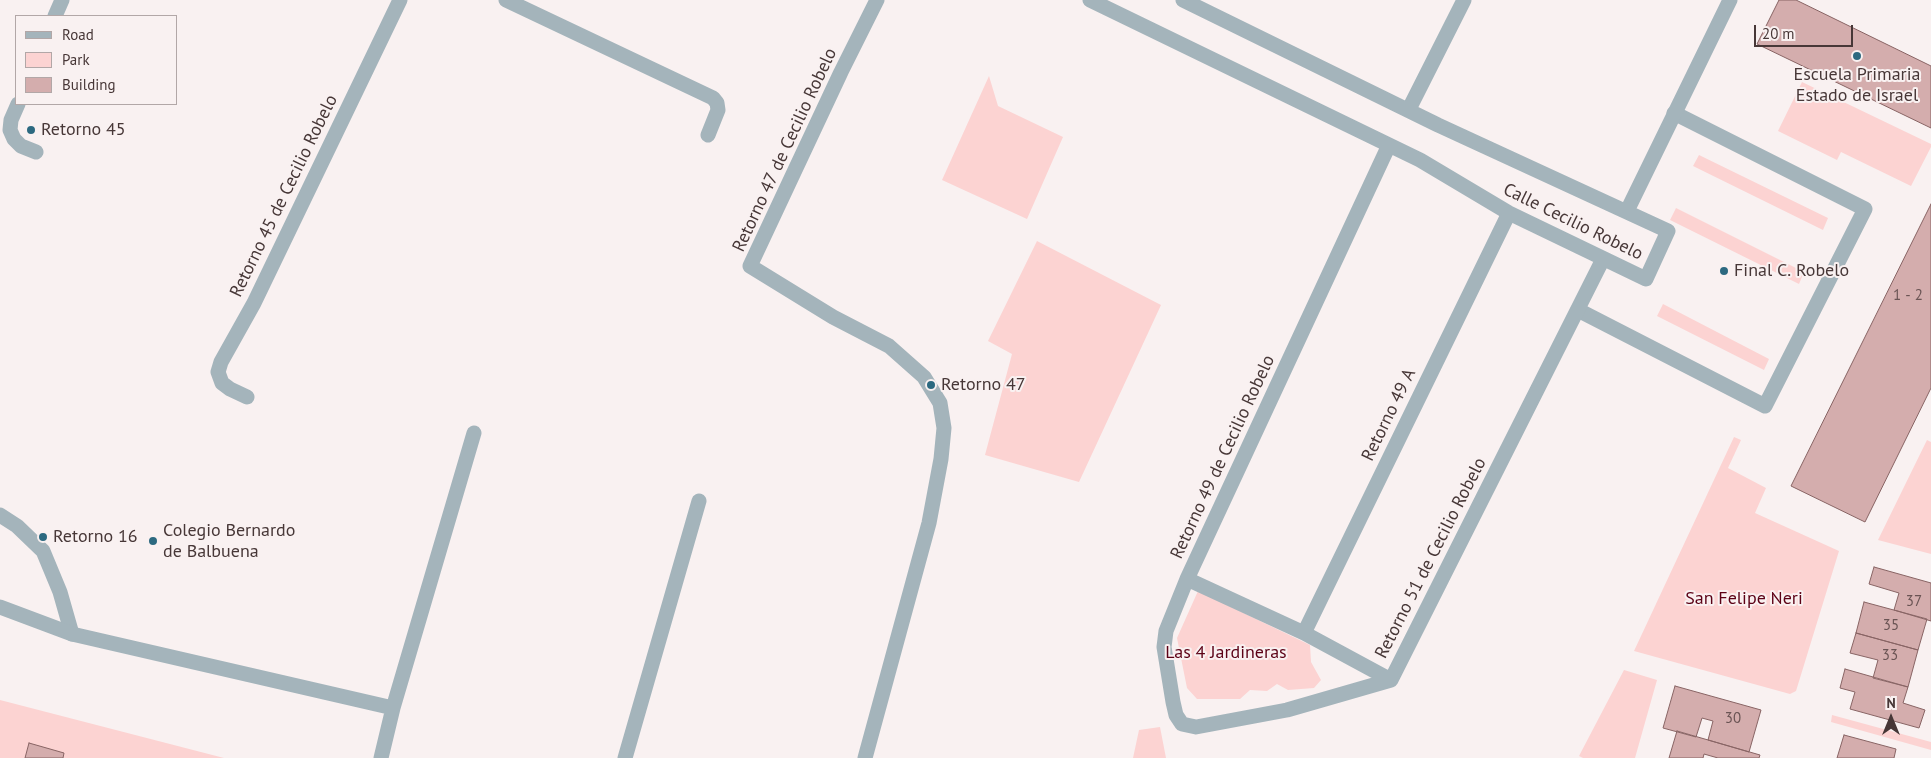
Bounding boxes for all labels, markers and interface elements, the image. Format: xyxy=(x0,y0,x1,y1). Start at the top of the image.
legend xyxy=(15,15,178,105)
scale bar xyxy=(1756,15,1855,47)
text: 20 m xyxy=(1762,24,1795,43)
text: Road xyxy=(62,25,94,44)
street label: Retorno 47 de Cecilio Robelo xyxy=(728,45,842,255)
text: Park xyxy=(62,50,90,69)
marker: Escuela Primaria Estado de Israel xyxy=(1851,50,1863,62)
place label: Escuela Primaria Estado de Israel xyxy=(1794,64,1920,106)
text: Building xyxy=(62,75,116,94)
street label: Retorno 45 de Cecilio Robelo xyxy=(226,91,342,301)
place label: Retorno 45 xyxy=(41,119,126,141)
marker: Retorno 45 xyxy=(25,124,37,136)
street label: Calle Cecilio Robelo xyxy=(1500,179,1646,265)
place label: Final C. Robelo xyxy=(1734,260,1849,282)
marker: Final C. Robelo xyxy=(1718,265,1730,277)
house number: 1 - 2 xyxy=(1893,287,1923,305)
street label: Retorno 49 de Cecilio Robelo xyxy=(1166,352,1280,562)
street label: Retorno 49 A xyxy=(1357,365,1421,465)
place label: Retorno 47 xyxy=(941,374,1026,396)
marker: Retorno 47 xyxy=(925,379,937,391)
street label: Retorno 51 de Cecilio Robelo xyxy=(1371,454,1491,662)
place label: Colegio Bernardo de Balbuena xyxy=(163,520,295,562)
place label: Retorno 16 xyxy=(53,526,138,548)
marker: Retorno 16 xyxy=(37,531,49,543)
marker: Colegio Bernardo de Balbuena xyxy=(147,535,159,547)
park label: San Felipe Neri xyxy=(1685,588,1803,610)
house number: 37 xyxy=(1906,593,1922,611)
house number: 35 xyxy=(1883,617,1899,635)
park label: Las 4 Jardineras xyxy=(1165,642,1287,664)
house number: 33 xyxy=(1882,647,1898,665)
north arrow xyxy=(1866,693,1916,743)
text: N xyxy=(1886,694,1896,712)
house number: 30 xyxy=(1725,710,1741,728)

